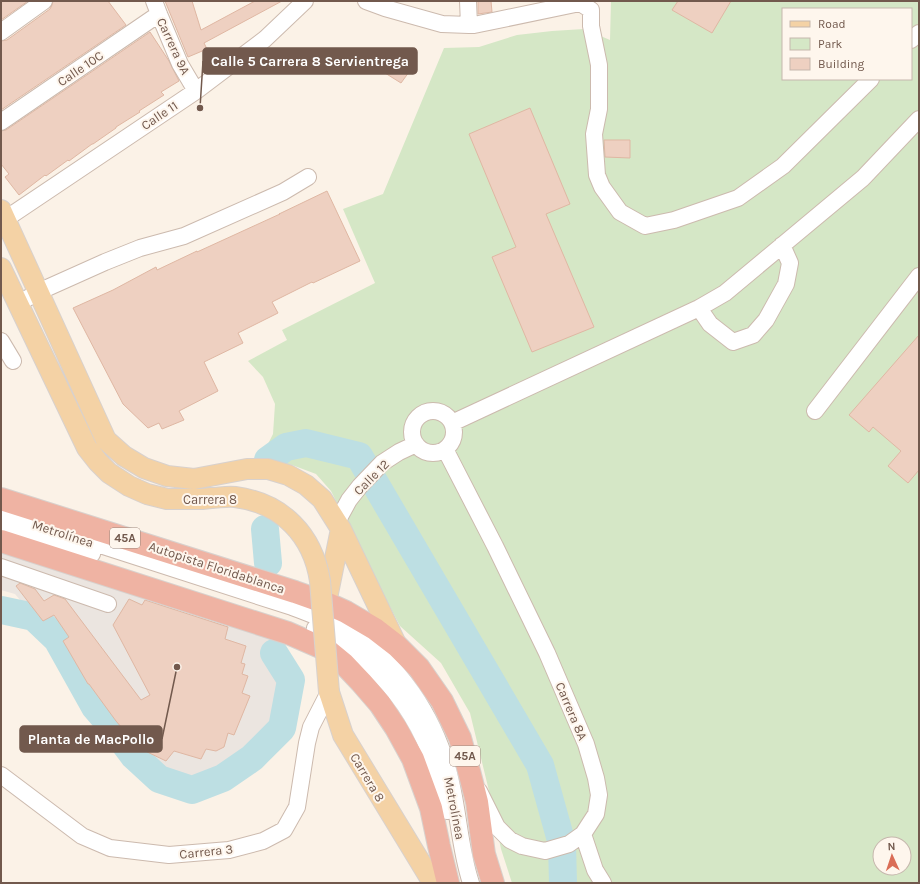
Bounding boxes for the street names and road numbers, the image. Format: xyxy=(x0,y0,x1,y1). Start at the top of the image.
street label: Carrera 9A xyxy=(154,15,193,78)
street label: Calle 10C xyxy=(54,48,106,89)
street label: Calle 11 xyxy=(138,98,180,133)
street label: Calle 12 xyxy=(350,456,392,498)
street label: Carrera 8 xyxy=(183,492,237,507)
street label: Metrolínea xyxy=(30,517,95,550)
road number: 45A xyxy=(110,528,140,548)
street label: Autopista Floridablanca xyxy=(147,538,287,597)
street label: Carrera 8A xyxy=(553,680,591,743)
road number: 45A xyxy=(450,746,480,766)
street label: Carrera 8 xyxy=(347,750,388,804)
street label: Metrolínea xyxy=(441,775,468,841)
street label: Carrera 3 xyxy=(179,841,234,862)

